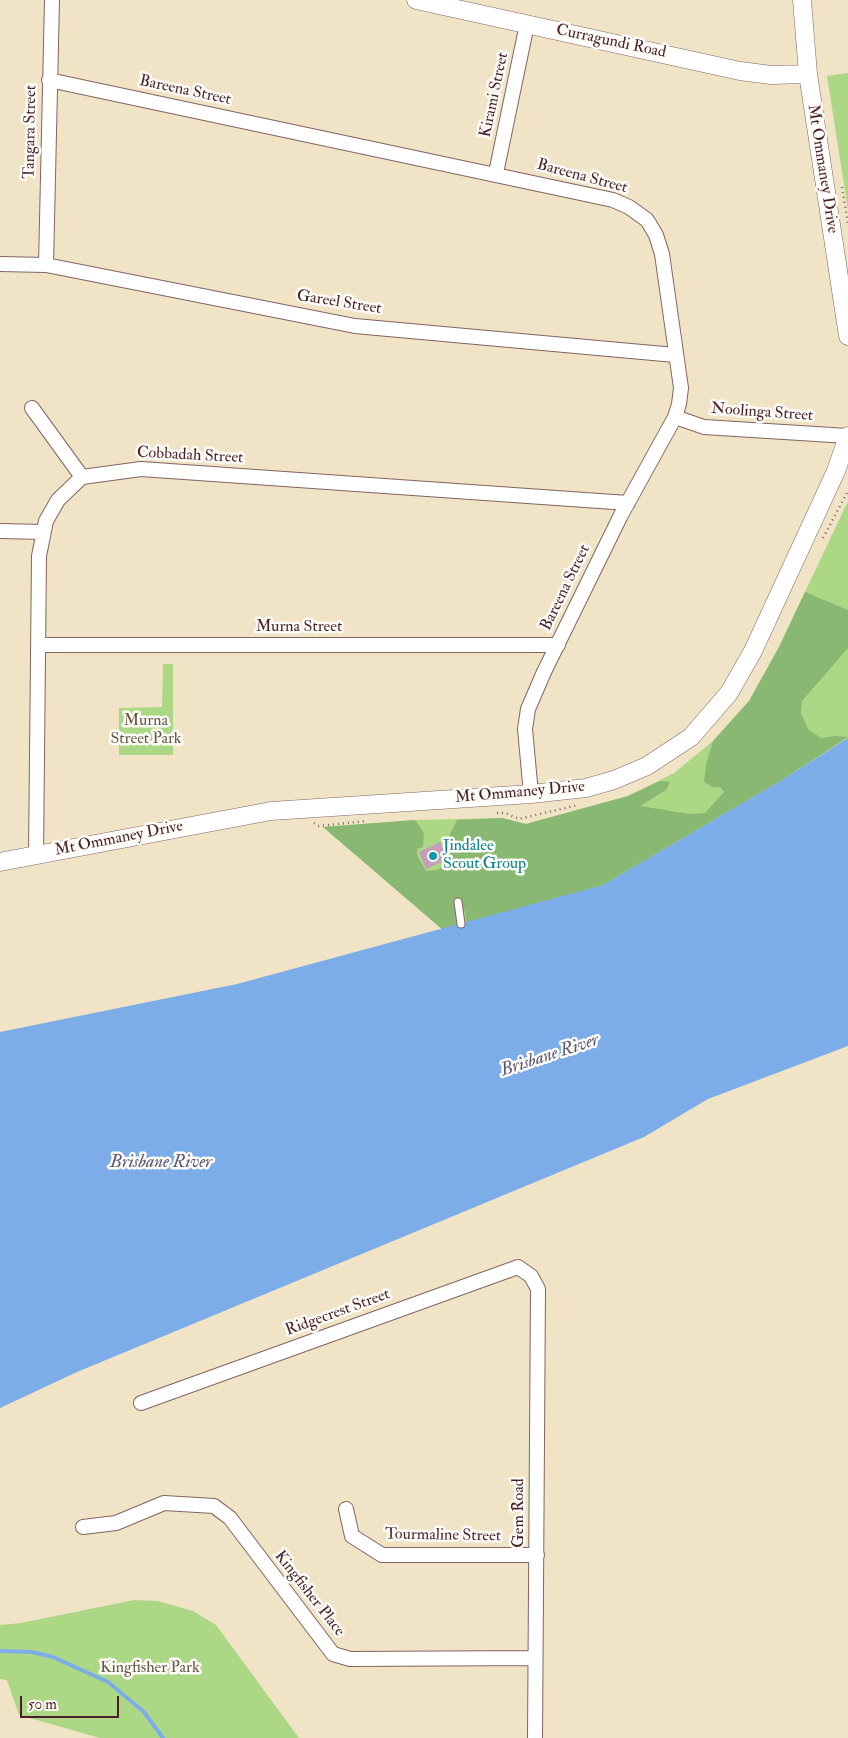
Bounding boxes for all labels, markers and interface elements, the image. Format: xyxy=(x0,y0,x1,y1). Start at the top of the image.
street label: Curragundi Road xyxy=(554,21,668,63)
street label: Kirami Street xyxy=(477,51,513,139)
street label: Bareena Street xyxy=(137,72,233,110)
street label: Tangara Street xyxy=(21,85,41,179)
street label: Mt Ommaney Drive xyxy=(802,103,842,235)
street label: Bareena Street xyxy=(535,156,629,198)
street label: Gareel Street xyxy=(295,287,383,319)
street label: Noolinga Street xyxy=(710,400,814,426)
street label: Cobbadah Street xyxy=(136,444,244,468)
street label: Bareena Street xyxy=(537,542,595,634)
street label: Murna Street xyxy=(256,618,342,638)
park label: Murna Street Park xyxy=(110,712,182,750)
street label: Mt Ommaney Drive xyxy=(454,778,586,808)
street label: Mt Ommaney Drive xyxy=(53,817,185,861)
place label: Jindalee Scout Group xyxy=(443,837,526,875)
marker: Jindalee Scout Group xyxy=(427,850,439,862)
water label: Brisbane River xyxy=(498,1030,602,1082)
water label: Brisbane River xyxy=(110,1152,212,1174)
street label: Ridgecrest Street xyxy=(283,1285,393,1341)
street label: Gem Road xyxy=(510,1478,530,1548)
street label: Tourmaline Street xyxy=(385,1525,501,1547)
street label: Kingfisher Place xyxy=(270,1547,348,1641)
park label: Kingfisher Park xyxy=(100,1659,200,1679)
scale bar xyxy=(22,1686,121,1718)
text: 50 m xyxy=(28,1695,57,1714)

